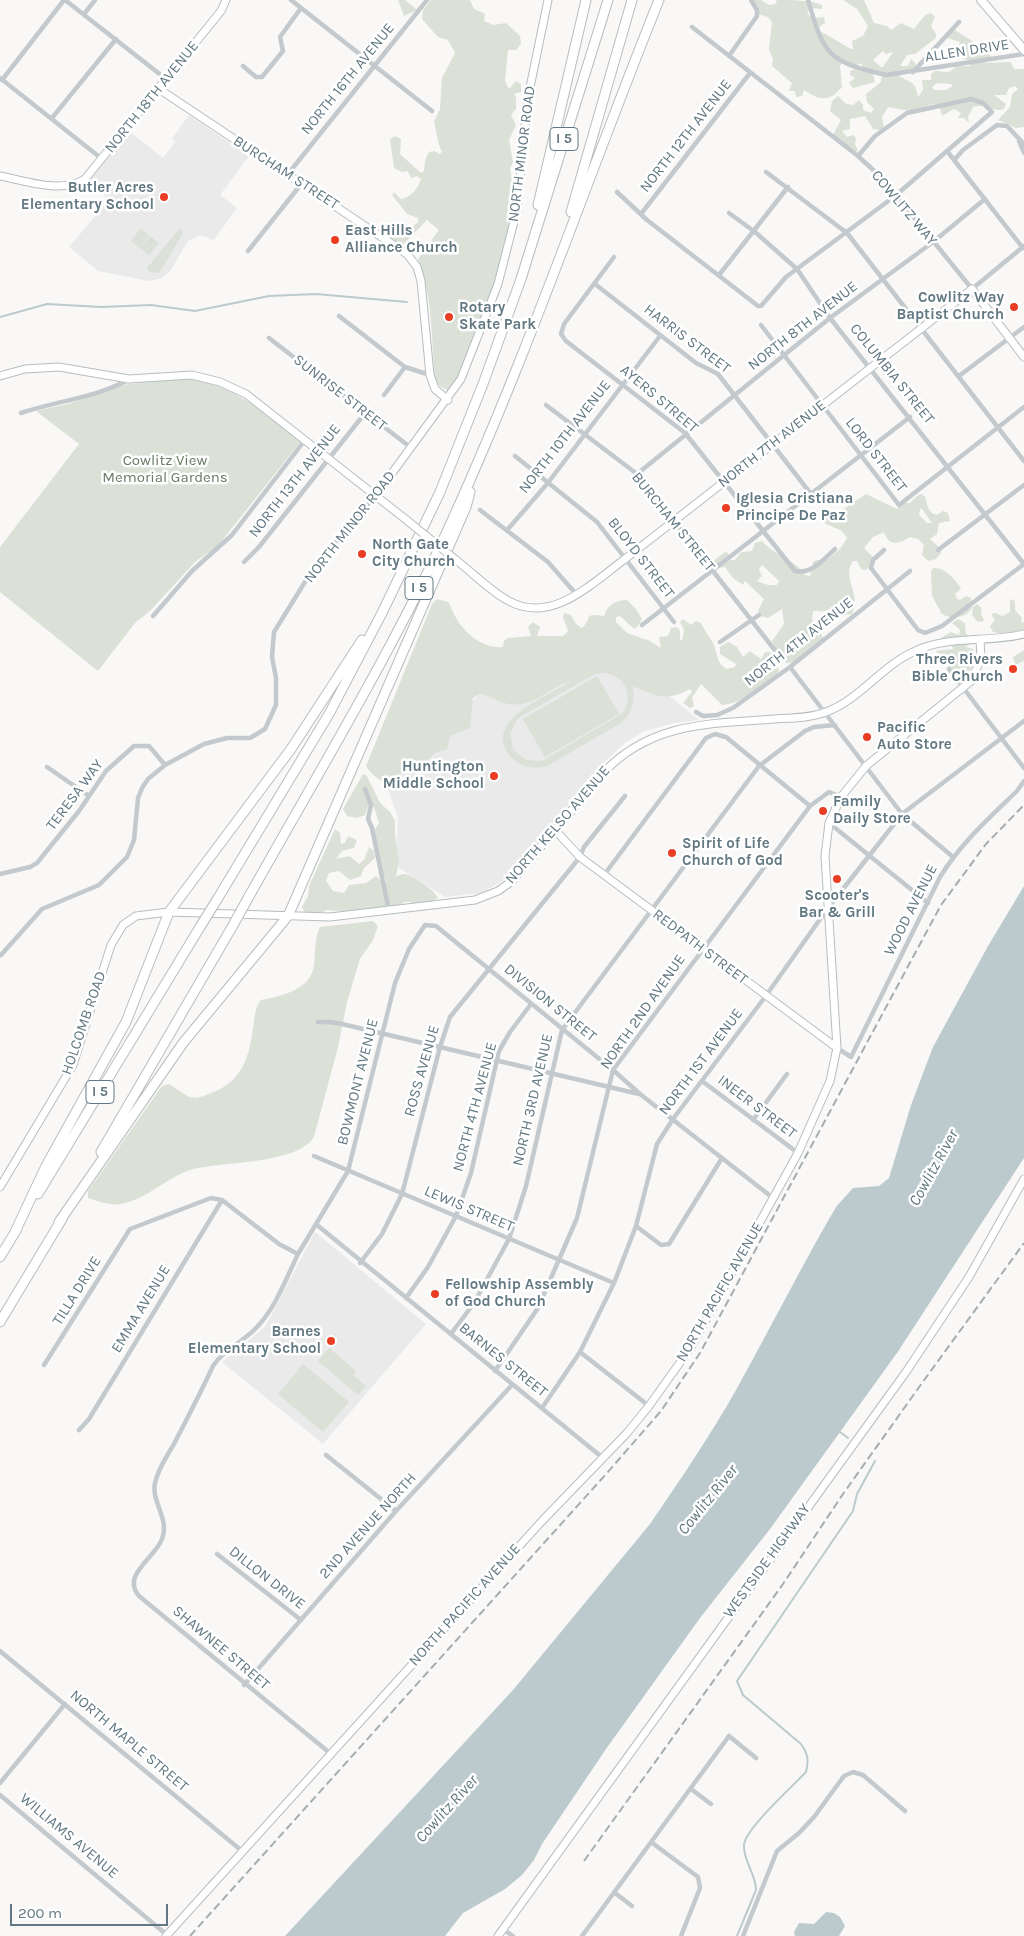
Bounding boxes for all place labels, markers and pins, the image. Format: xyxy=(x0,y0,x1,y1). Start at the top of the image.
place label: Butler Acres Elementary School xyxy=(21,179,154,214)
marker: Butler Acres Elementary School xyxy=(158,191,170,203)
place label: East Hills Alliance Church xyxy=(345,222,458,257)
marker: East Hills Alliance Church xyxy=(329,234,341,246)
place label: Cowlitz Way Baptist Church xyxy=(896,289,1004,324)
place label: Rotary Skate Park xyxy=(459,299,536,334)
marker: Cowlitz Way Baptist Church xyxy=(1008,301,1020,313)
marker: Rotary Skate Park xyxy=(443,311,455,323)
place label: Iglesia Cristiana Principe De Paz xyxy=(736,490,853,525)
marker: Iglesia Cristiana Principe De Paz xyxy=(720,502,732,514)
place label: North Gate City Church xyxy=(372,536,455,571)
marker: North Gate City Church xyxy=(356,548,368,560)
place label: Three Rivers Bible Church xyxy=(911,651,1003,686)
marker: Three Rivers Bible Church xyxy=(1007,663,1019,675)
place label: Pacific Auto Store xyxy=(877,719,952,754)
marker: Pacific Auto Store xyxy=(861,731,873,743)
place label: Huntington Middle School xyxy=(383,758,484,793)
marker: Huntington Middle School xyxy=(488,770,500,782)
place label: Family Daily Store xyxy=(833,793,911,828)
marker: Family Daily Store xyxy=(817,805,829,817)
place label: Spirit of Life Church of God xyxy=(682,835,783,870)
marker: Spirit of Life Church of God xyxy=(666,847,678,859)
marker: Scooter's Bar & Grill xyxy=(831,873,843,885)
place label: Scooter's Bar & Grill xyxy=(799,887,875,922)
place label: Fellowship Assembly of God Church xyxy=(445,1276,594,1311)
marker: Fellowship Assembly of God Church xyxy=(429,1288,441,1300)
place label: Barnes Elementary School xyxy=(188,1323,321,1358)
marker: Barnes Elementary School xyxy=(325,1335,337,1347)

